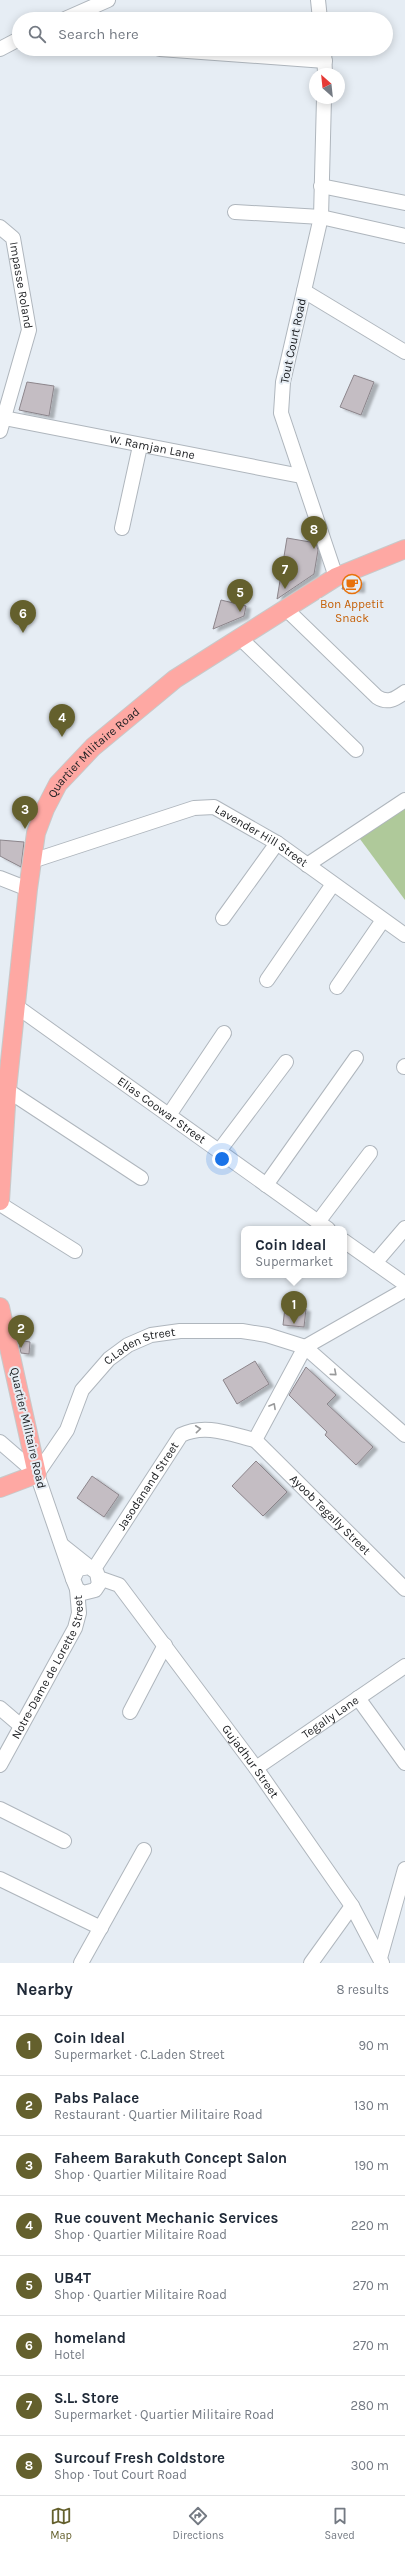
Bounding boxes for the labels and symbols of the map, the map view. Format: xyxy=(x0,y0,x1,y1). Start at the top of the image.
north arrow xyxy=(309,68,345,104)
street label: Impasse Roland xyxy=(7,241,36,330)
street label: Tout Court Road xyxy=(277,297,309,385)
street label: W. Ramjan Lane xyxy=(108,432,196,462)
pin: 8 xyxy=(301,516,327,549)
pin: 7 xyxy=(272,556,298,589)
cafe icon: Bon Appetit Snack xyxy=(341,573,363,595)
pin: 5 xyxy=(227,579,253,612)
place label: Bon Appetit Snack xyxy=(320,597,384,625)
pin: 6 xyxy=(10,600,36,633)
street label: Quartier Militaire Road xyxy=(45,704,142,800)
pin: 4 xyxy=(49,704,75,737)
pin: 3 xyxy=(12,796,38,829)
street label: Lavender Hill Street xyxy=(213,802,311,870)
street label: Elias Coowar Street xyxy=(115,1074,209,1147)
your location xyxy=(212,1149,232,1169)
pin: 1 xyxy=(281,1291,307,1324)
pin: 2 xyxy=(8,1315,34,1348)
street label: C.Laden Street xyxy=(100,1325,177,1367)
street label: Quartier Militaire Road xyxy=(7,1366,49,1490)
one-way arrow xyxy=(330,1368,337,1375)
one-way arrow xyxy=(269,1403,276,1410)
one-way arrow xyxy=(195,1425,201,1434)
street label: Jasodanand Street xyxy=(114,1439,182,1533)
street label: Ayoob Tegally Street xyxy=(287,1472,374,1558)
street label: Notre-Dame de Lorette Street xyxy=(9,1594,86,1741)
street label: Tegally Lane xyxy=(299,1693,361,1741)
street label: Gujadhur Street xyxy=(219,1722,282,1801)

